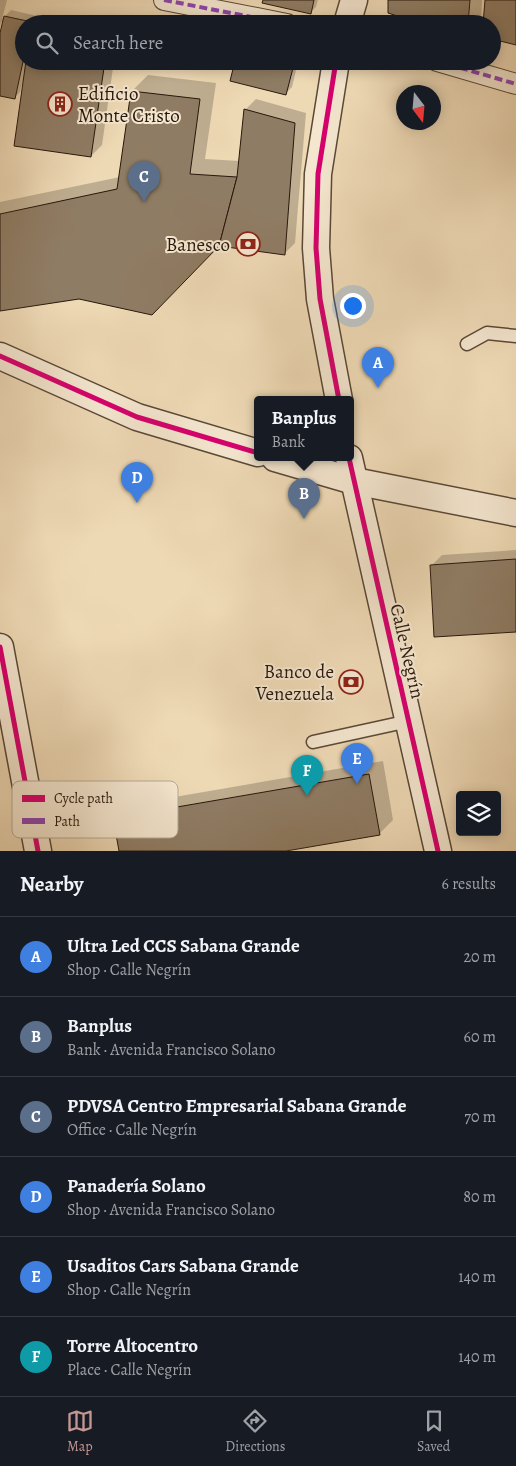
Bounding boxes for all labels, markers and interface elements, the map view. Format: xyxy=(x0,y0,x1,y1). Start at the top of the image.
search box xyxy=(15,15,501,70)
icon: search xyxy=(33,29,61,57)
text: Search here xyxy=(73,30,163,56)
place label: Edificio Monte Cristo xyxy=(78,81,180,129)
north arrow xyxy=(396,85,441,130)
building icon: Edificio Monte Cristo xyxy=(47,91,73,117)
pin: C xyxy=(128,161,160,202)
bank icon: Banesco xyxy=(235,231,261,257)
place label: Banesco xyxy=(166,232,230,258)
your location xyxy=(340,293,366,319)
pin: A xyxy=(362,347,394,388)
popup xyxy=(254,396,354,461)
text: Banplus xyxy=(271,405,337,431)
text: Bank xyxy=(271,431,305,453)
pin: D xyxy=(121,462,153,503)
pin: B xyxy=(288,478,320,519)
street label: Calle Negrín xyxy=(384,601,431,701)
place label: Banco de Venezuela xyxy=(254,659,334,707)
bank icon: Banco de Venezuela xyxy=(338,669,364,695)
pin: E xyxy=(341,743,373,784)
pin: F xyxy=(291,755,323,796)
legend xyxy=(12,781,178,838)
text: Cycle path xyxy=(54,789,114,808)
map controls xyxy=(456,791,501,836)
button: layers xyxy=(456,791,501,836)
text: Path xyxy=(54,812,81,831)
text: Nearby xyxy=(20,870,83,898)
text: 6 results xyxy=(442,873,496,895)
text: Ultra Led CCS Sabana Grande xyxy=(67,933,300,959)
text: A xyxy=(31,946,41,968)
text: 20 m xyxy=(463,946,496,968)
text: Shop · Calle Negrín xyxy=(67,959,191,981)
text: Banplus xyxy=(67,1013,132,1039)
text: B xyxy=(31,1026,41,1048)
text: 60 m xyxy=(464,1026,496,1048)
text: Bank · Avenida Francisco Solano xyxy=(67,1039,275,1061)
text: PDVSA Centro Empresarial Sabana Grande xyxy=(67,1093,406,1119)
text: C xyxy=(31,1106,41,1128)
text: 70 m xyxy=(464,1106,496,1128)
text: Office · Calle Negrín xyxy=(67,1119,197,1141)
text: Panadería Solano xyxy=(67,1173,206,1199)
text: D xyxy=(30,1186,42,1208)
text: 80 m xyxy=(463,1186,496,1208)
text: Shop · Avenida Francisco Solano xyxy=(67,1199,275,1221)
text: Usaditos Cars Sabana Grande xyxy=(67,1253,299,1279)
text: E xyxy=(31,1266,41,1288)
text: 140 m xyxy=(458,1266,496,1288)
text: Shop · Calle Negrín xyxy=(67,1279,191,1301)
text: Torre Altocentro xyxy=(67,1333,198,1359)
text: F xyxy=(32,1346,40,1368)
text: 140 m xyxy=(458,1346,496,1368)
text: Place · Calle Negrín xyxy=(67,1359,192,1381)
tab: Map xyxy=(66,1407,94,1456)
tab: Directions xyxy=(225,1407,285,1456)
tab: Saved xyxy=(417,1407,450,1456)

